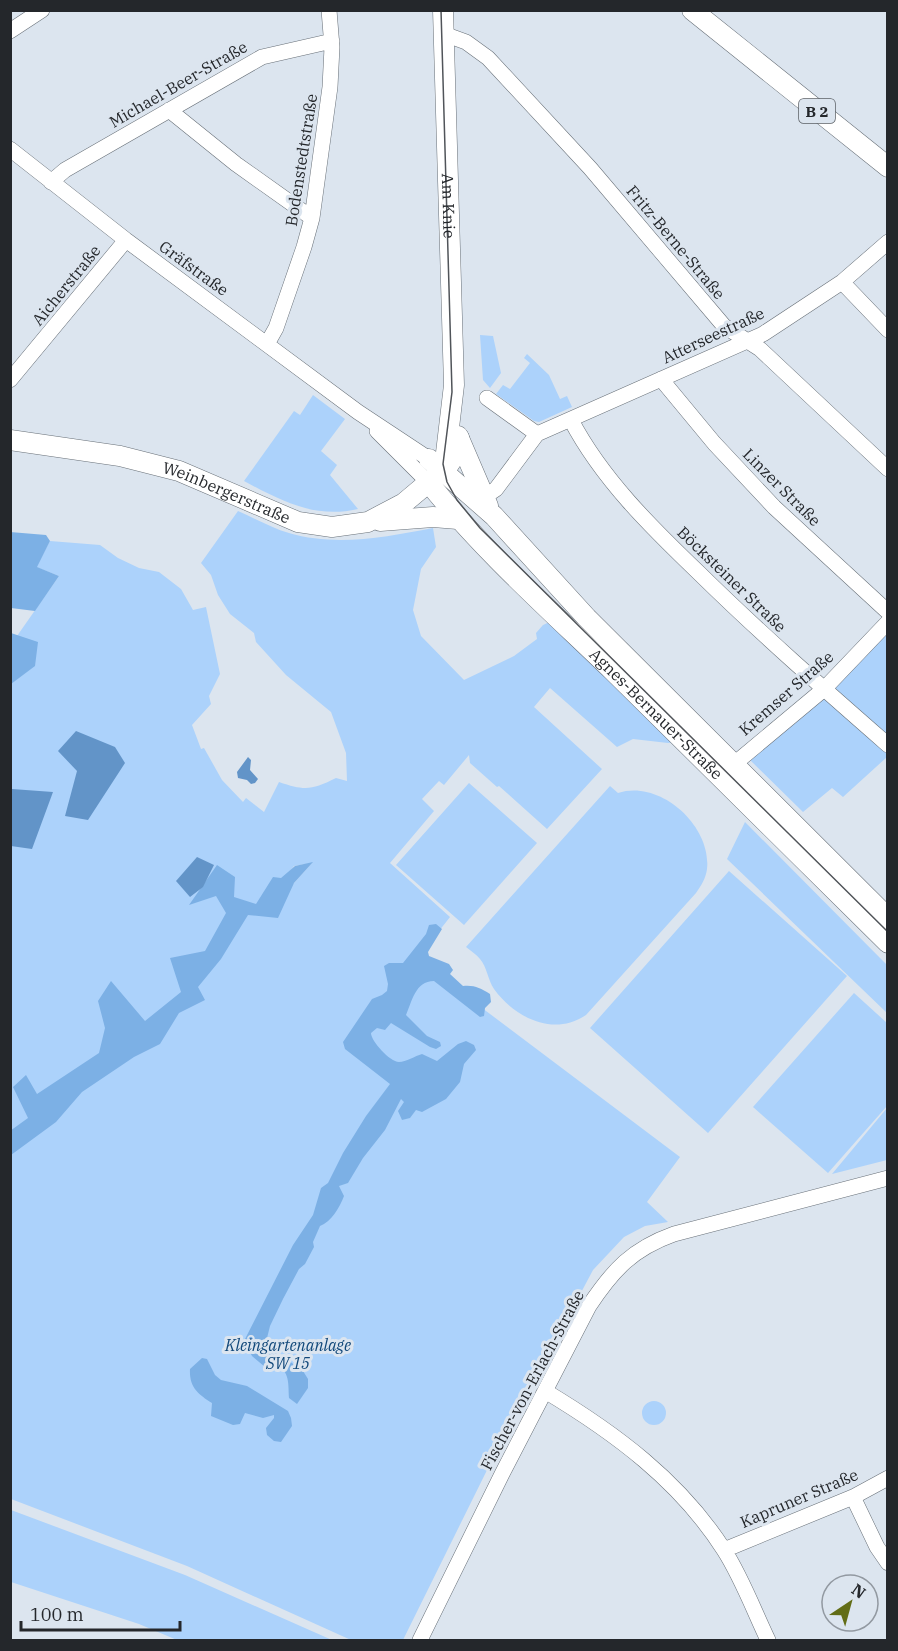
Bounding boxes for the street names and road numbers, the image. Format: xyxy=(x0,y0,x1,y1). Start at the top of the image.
street label: Michael-Beer-Straße xyxy=(105,36,251,132)
street label: Bodenstedtstraße xyxy=(281,92,321,228)
road number: B 2 xyxy=(799,99,835,123)
street label: Am Knie xyxy=(438,173,460,239)
street label: Fritz-Berne-Straße xyxy=(623,181,729,303)
street label: Gräfstraße xyxy=(155,236,233,300)
street label: Aicherstraße xyxy=(27,241,105,329)
street label: Atterseestraße xyxy=(659,303,767,367)
street label: Linzer Straße xyxy=(739,444,825,530)
street label: Weinbergerstraße xyxy=(161,457,293,528)
street label: Böcksteiner Straße xyxy=(673,522,791,636)
street label: Agnes-Bernauer-Straße xyxy=(585,644,727,783)
street label: Kremser Straße xyxy=(735,646,837,740)
street label: Fischer-von-Erlach-Straße xyxy=(476,1287,588,1473)
street label: Kapruner Straße xyxy=(737,1464,861,1532)

